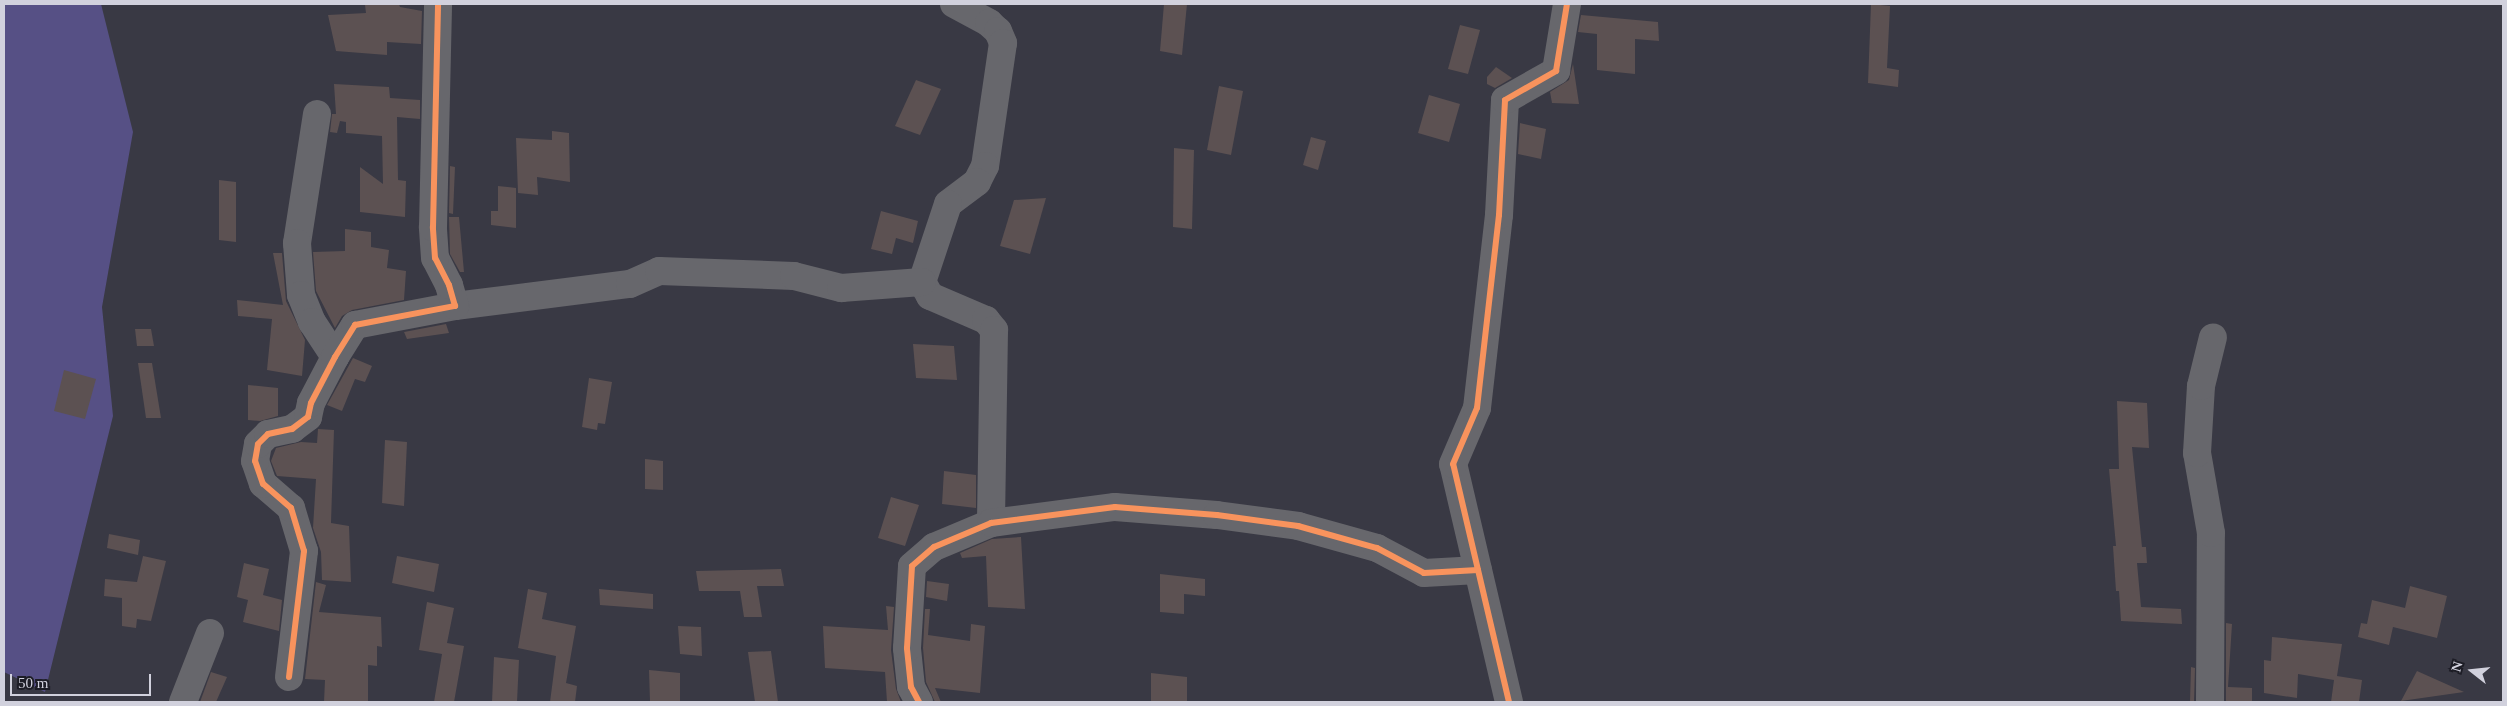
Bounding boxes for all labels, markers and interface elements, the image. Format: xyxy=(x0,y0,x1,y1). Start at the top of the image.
north arrow xyxy=(2447,646,2497,696)
text: N xyxy=(2448,660,2466,674)
scale bar xyxy=(12,664,154,696)
text: 50 m xyxy=(18,675,48,691)

